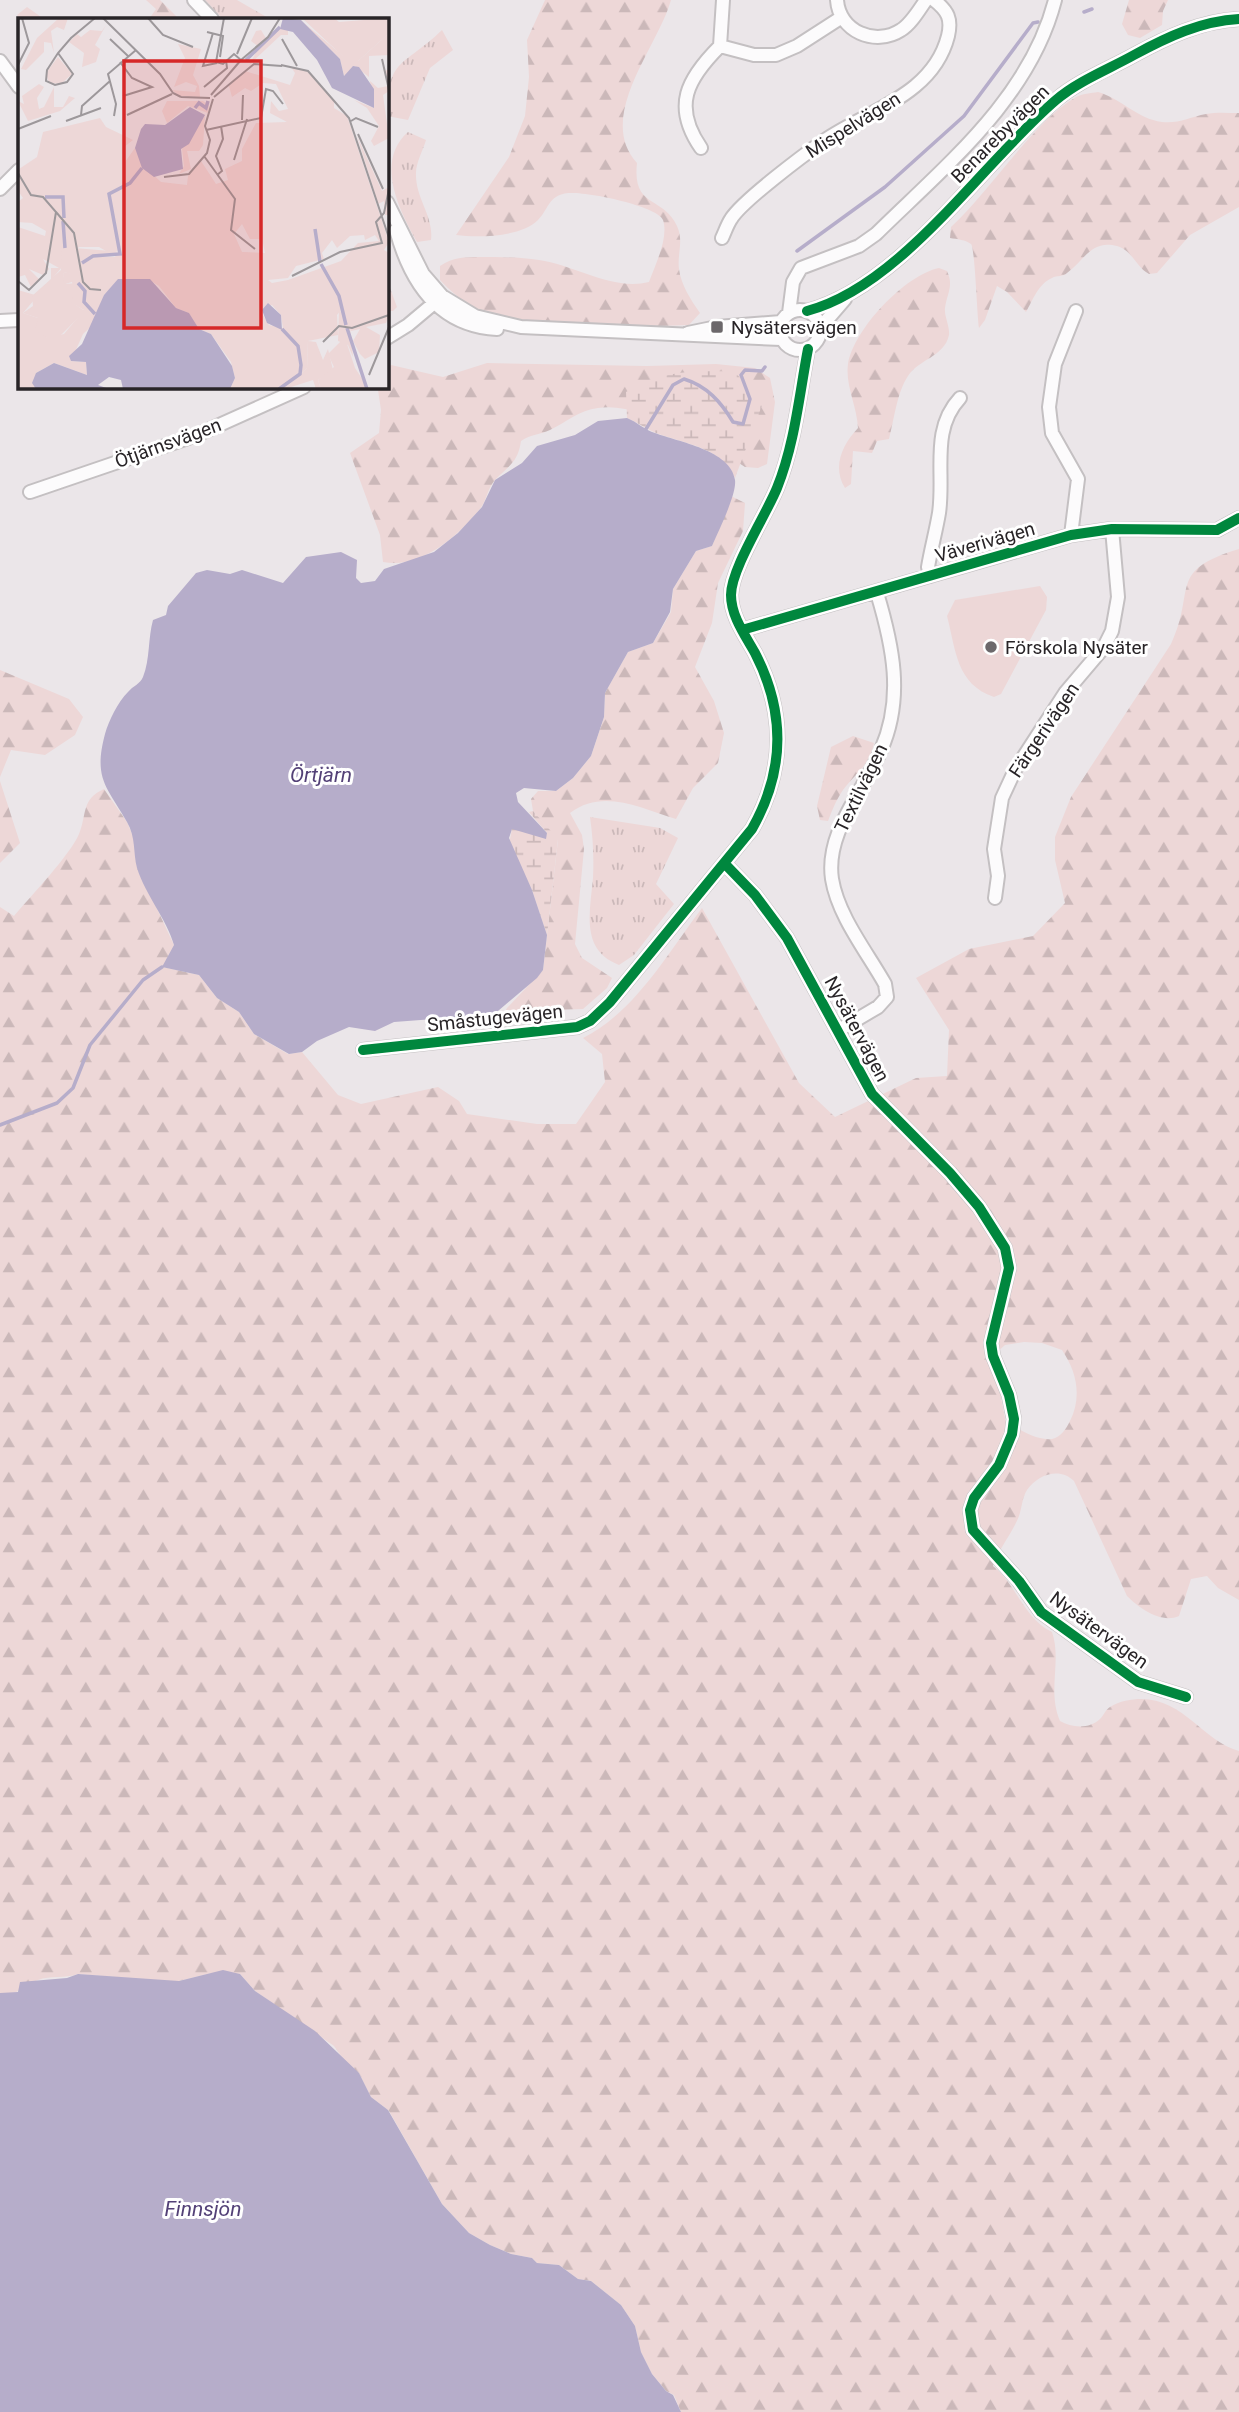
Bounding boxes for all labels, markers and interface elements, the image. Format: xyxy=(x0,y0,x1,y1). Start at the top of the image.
inset map xyxy=(18,18,388,388)
street label: Benarebyvägen xyxy=(946,80,1054,188)
street label: Mispelvägen xyxy=(802,87,904,163)
place label: Nysätersvägen xyxy=(731,316,857,339)
marker: Nysätersvägen xyxy=(709,319,725,335)
street label: Ötjärnsvägen xyxy=(112,413,224,473)
street label: Väverivägen xyxy=(932,517,1038,567)
place label: Förskola Nysäter xyxy=(1005,636,1148,659)
marker: Förskola Nysäter xyxy=(983,639,999,655)
street label: Färgerivägen xyxy=(1004,678,1084,782)
street label: Textilvägen xyxy=(830,740,892,836)
water label: Örtjärn xyxy=(290,763,352,787)
street label: Nysätervägen xyxy=(820,972,894,1086)
street label: Småstugevägen xyxy=(426,999,564,1037)
street label: Nysätervägen xyxy=(1045,1587,1153,1673)
water label: Finnsjön xyxy=(165,2197,241,2221)

